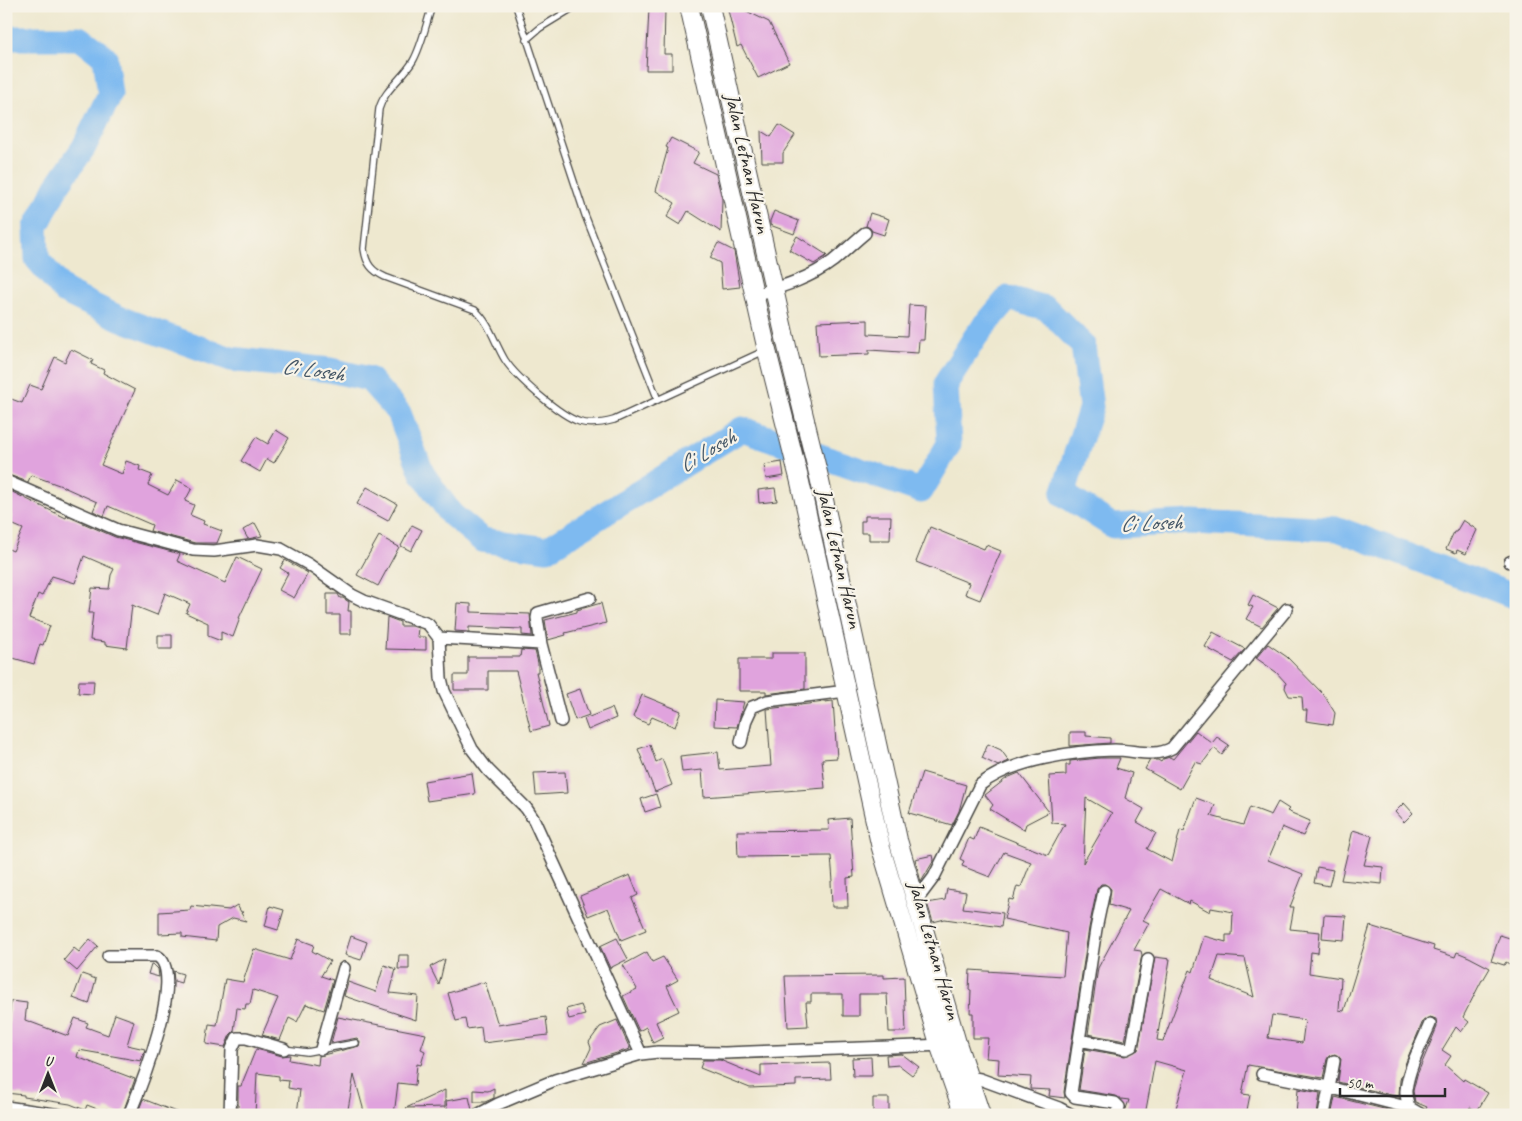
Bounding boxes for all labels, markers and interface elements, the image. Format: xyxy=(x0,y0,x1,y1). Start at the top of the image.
street label: Jalan Letnan Harun xyxy=(719,90,777,236)
water label: Ci Loseh xyxy=(281,352,347,388)
water label: Ci Loseh xyxy=(673,422,742,479)
street label: Jalan Letnan Harun xyxy=(811,485,869,631)
water label: Ci Loseh xyxy=(1120,508,1184,538)
street label: Jalan Letnan Harun xyxy=(903,877,967,1023)
north arrow xyxy=(22,1048,72,1098)
text: U xyxy=(45,1053,55,1070)
scale bar xyxy=(1340,1066,1444,1098)
text: 50 m xyxy=(1347,1074,1374,1093)

